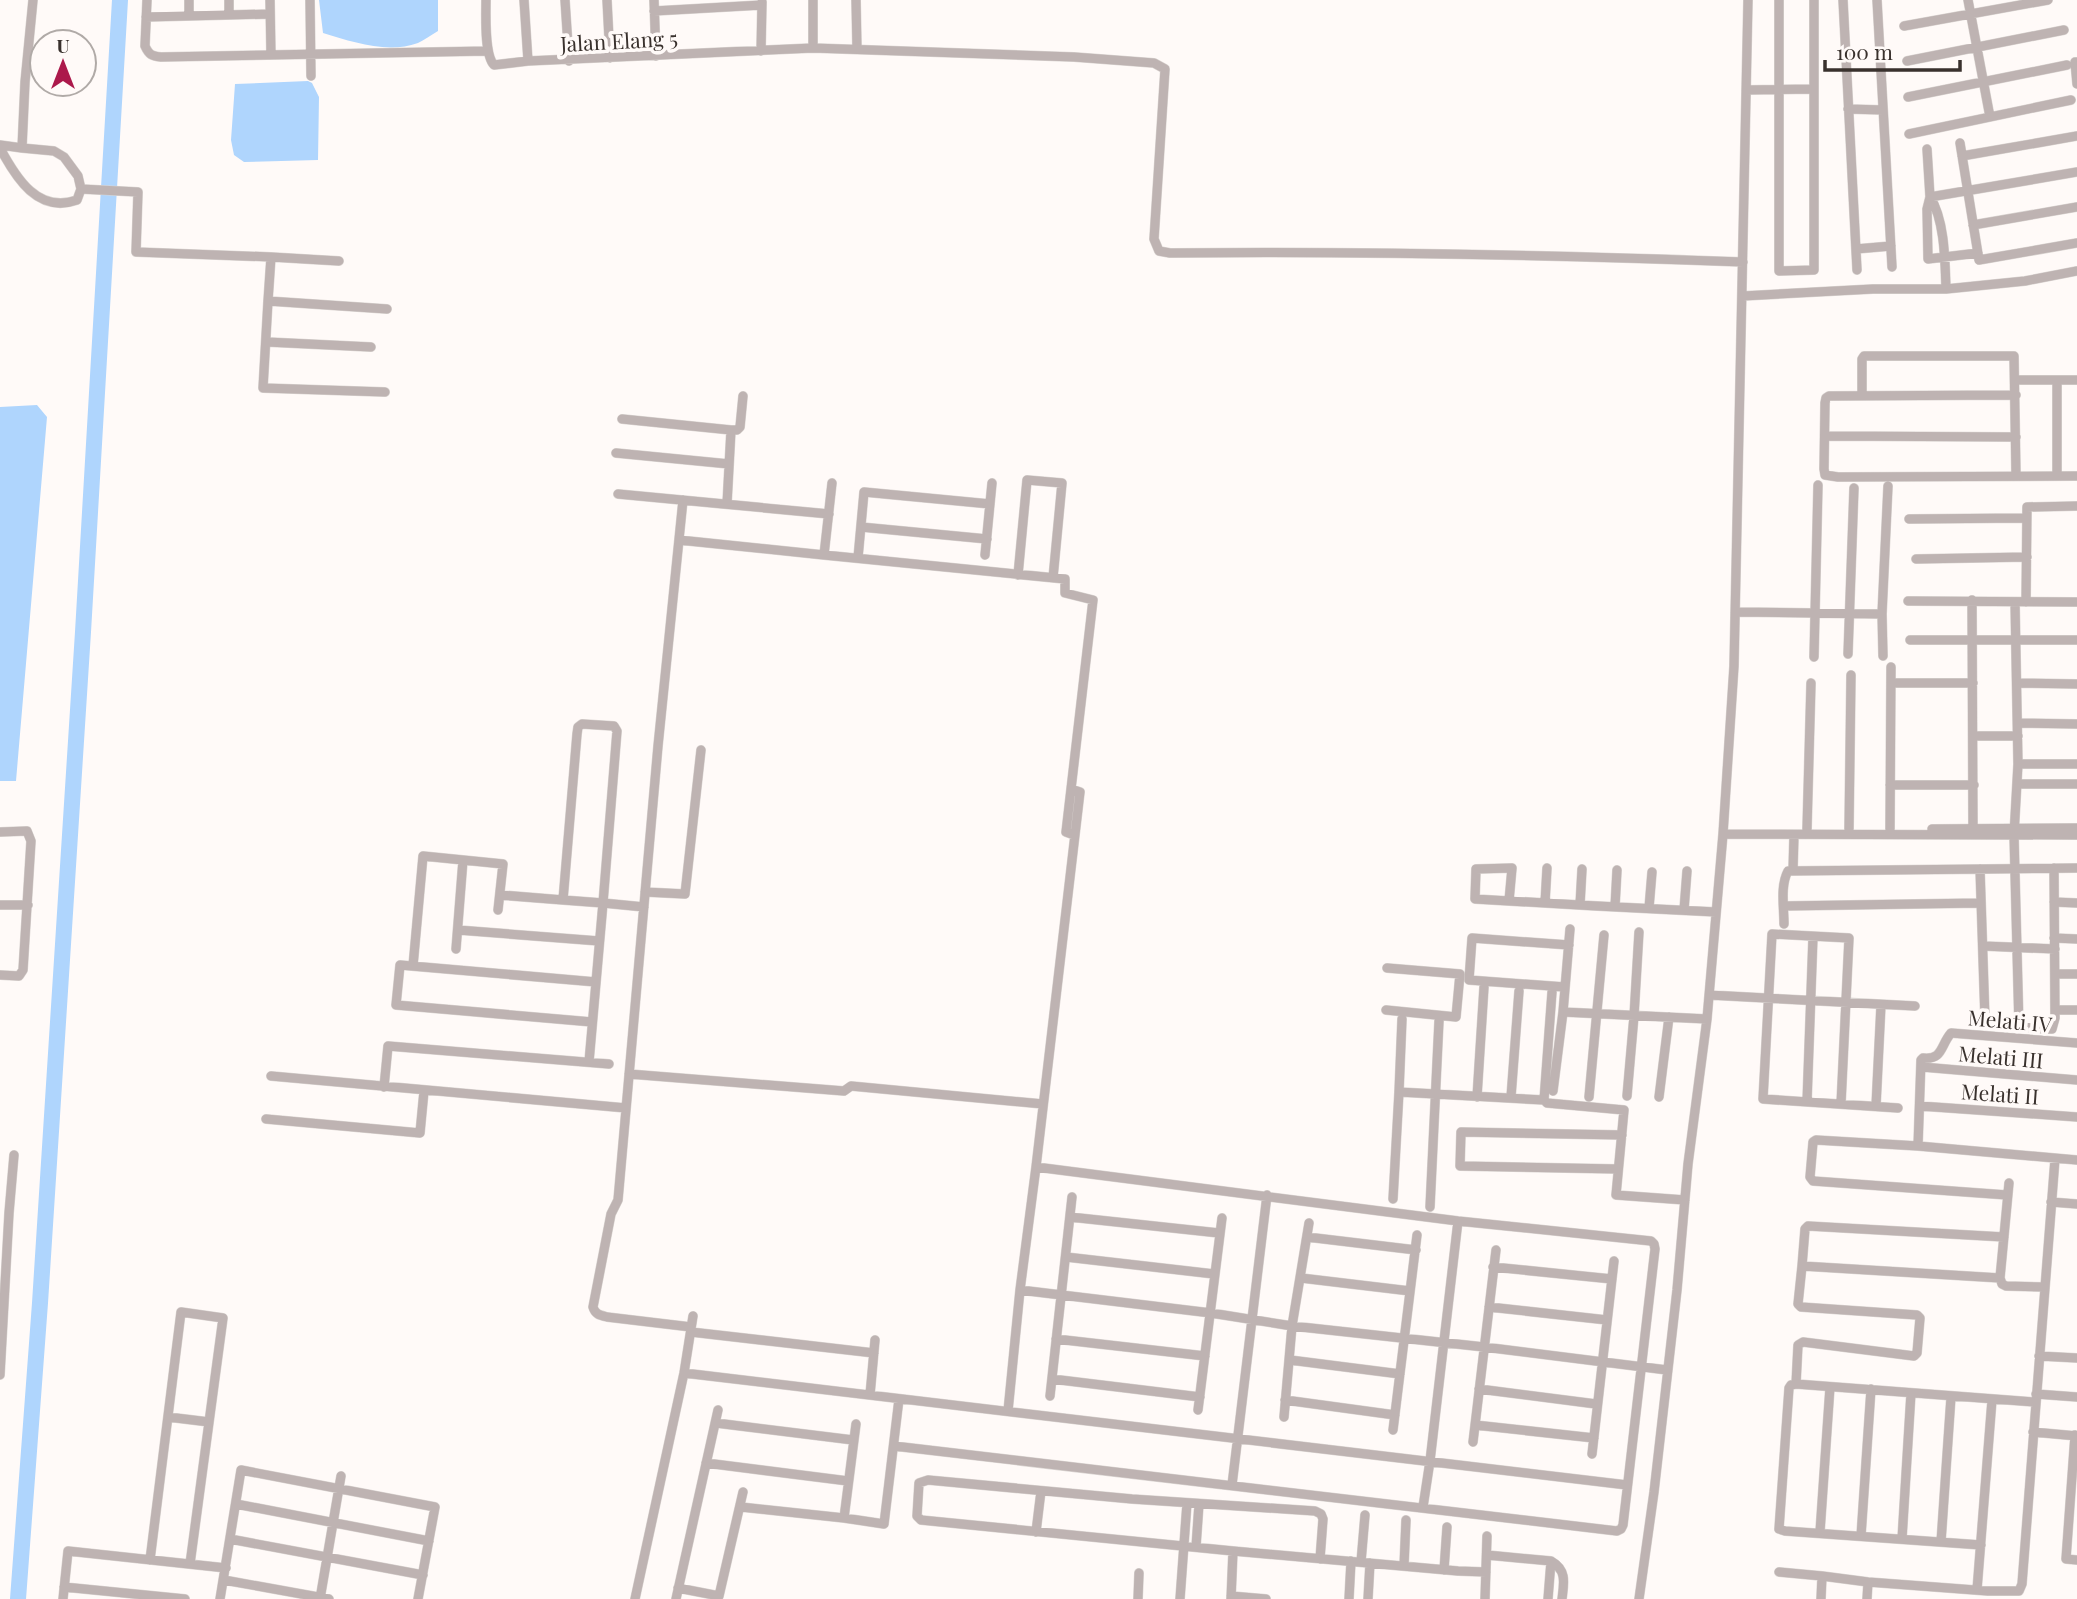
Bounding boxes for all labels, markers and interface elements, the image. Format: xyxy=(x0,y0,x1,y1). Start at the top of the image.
street label: Jalan Elang 5 xyxy=(559,23,678,57)
north arrow xyxy=(28,28,98,98)
scale bar xyxy=(1825,28,1960,72)
text: U xyxy=(56,32,70,58)
text: 100 m xyxy=(1836,37,1893,65)
street label: Melati IV xyxy=(1967,1002,2054,1038)
street label: Melati III xyxy=(1957,1038,2045,1074)
street label: Melati II xyxy=(1960,1076,2040,1110)

